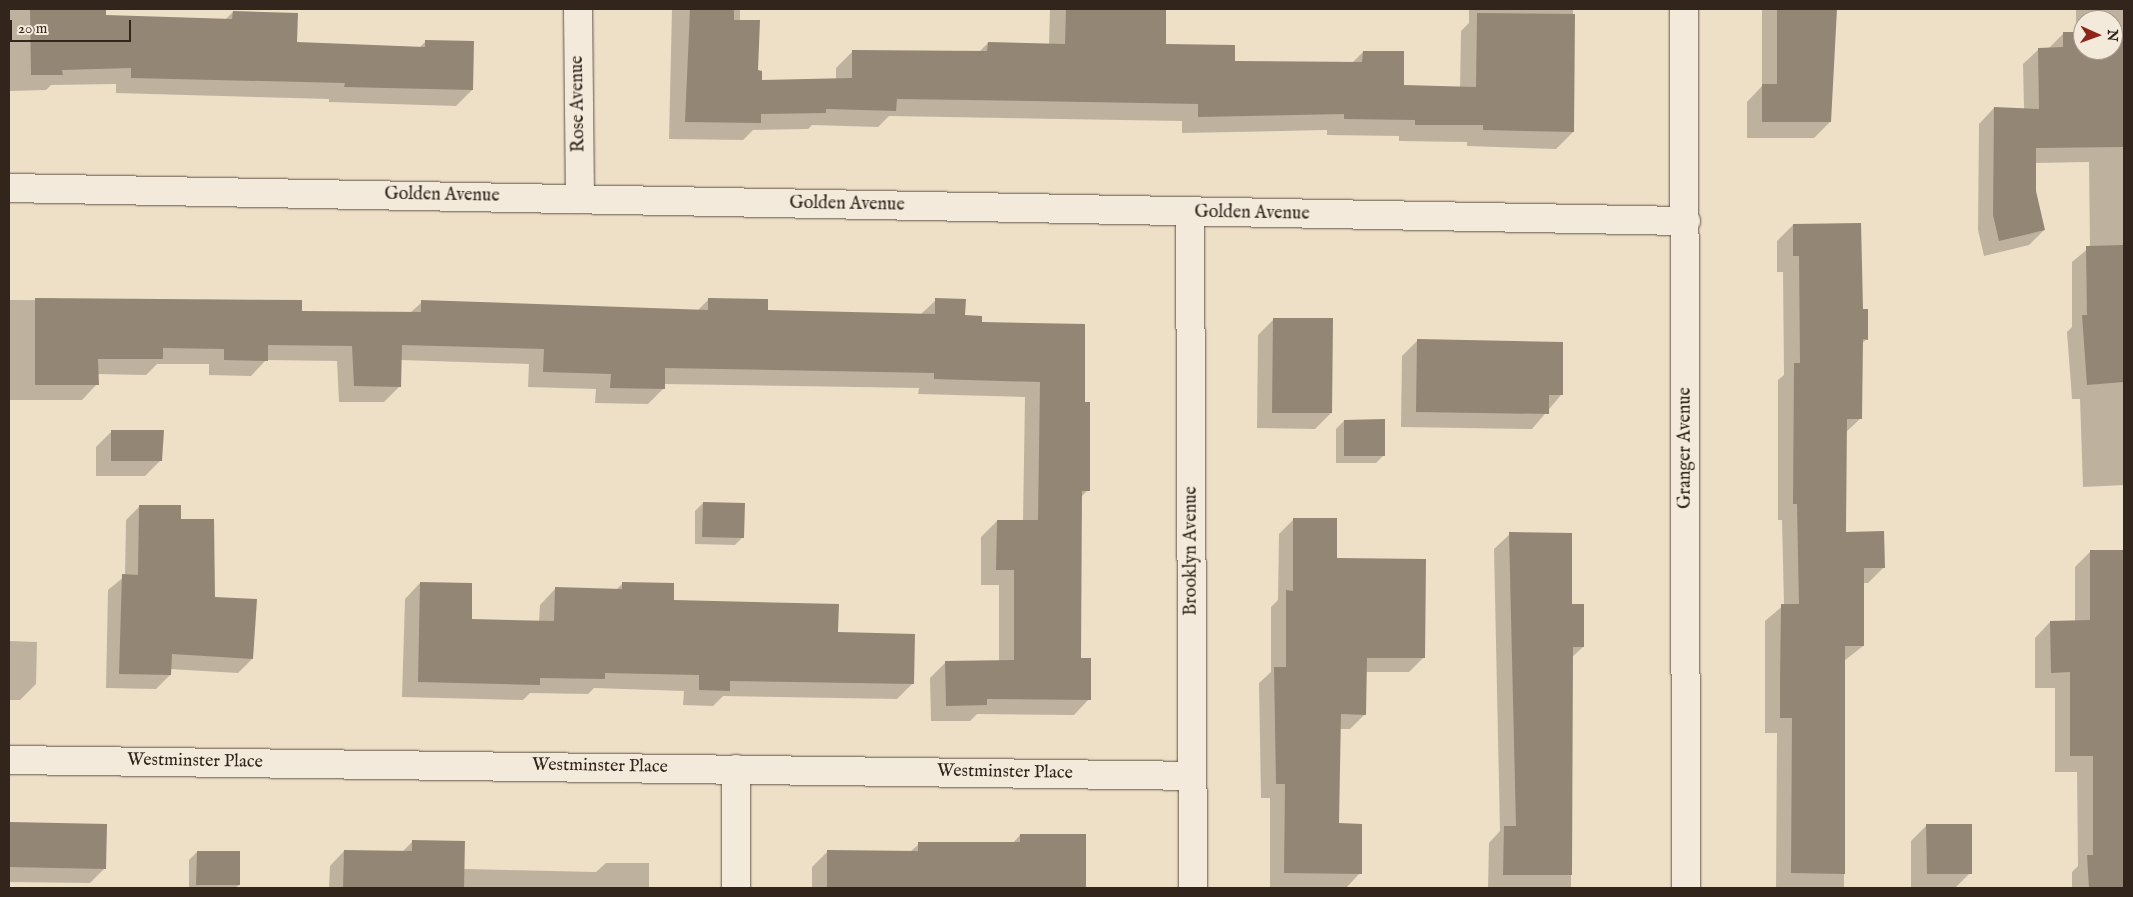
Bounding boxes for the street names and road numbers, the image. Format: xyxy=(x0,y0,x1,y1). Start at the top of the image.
street label: Rose Avenue xyxy=(567,55,591,153)
street label: Golden Avenue xyxy=(384,184,500,208)
street label: Golden Avenue xyxy=(789,193,905,217)
street label: Golden Avenue xyxy=(1194,202,1310,226)
street label: Granger Avenue xyxy=(1675,387,1697,509)
street label: Brooklyn Avenue xyxy=(1181,486,1203,616)
street label: Westminster Place xyxy=(127,750,263,774)
street label: Westminster Place xyxy=(532,755,668,779)
street label: Westminster Place xyxy=(937,761,1073,785)

